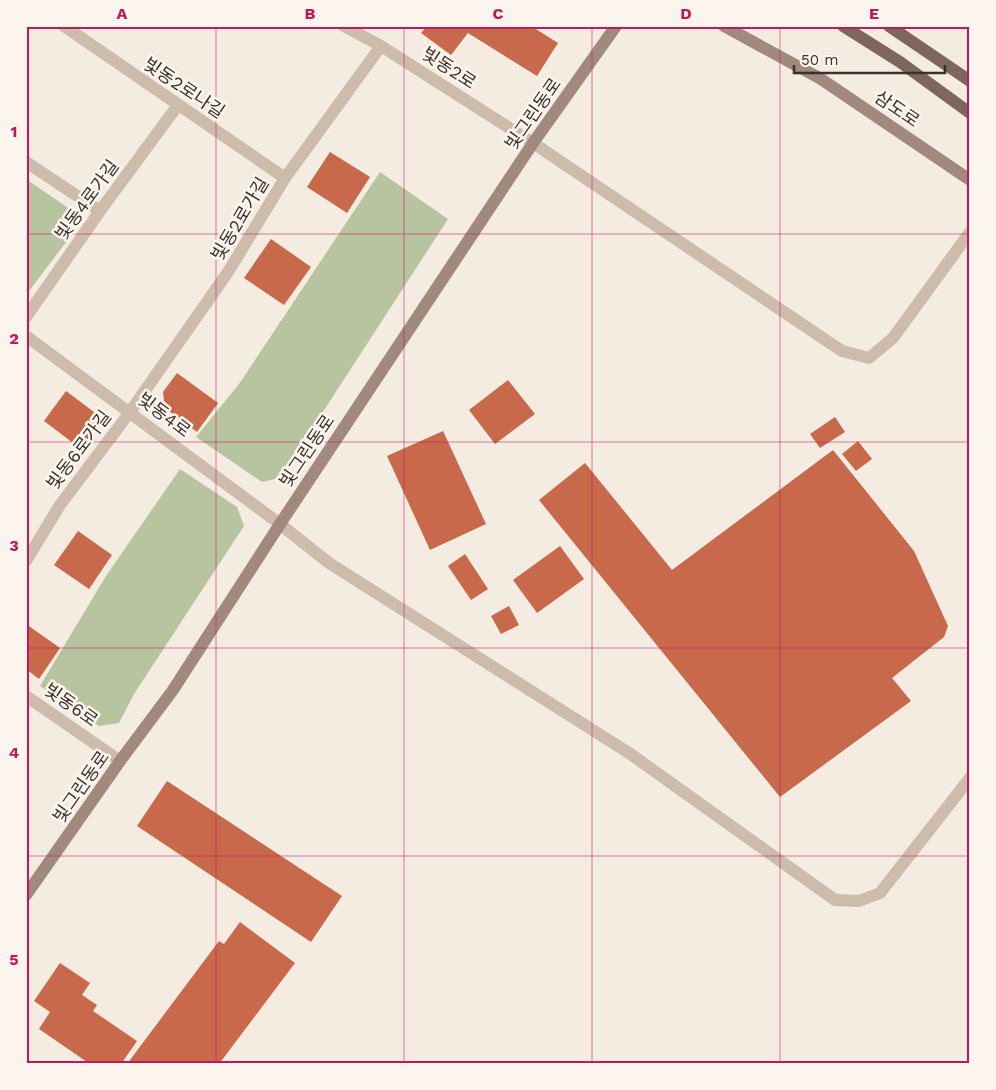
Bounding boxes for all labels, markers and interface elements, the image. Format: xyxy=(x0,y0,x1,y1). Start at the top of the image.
text: A xyxy=(117,4,128,23)
text: B xyxy=(305,4,316,23)
text: C xyxy=(493,4,504,23)
text: D xyxy=(680,4,692,23)
text: E xyxy=(869,4,879,23)
street label: 빛동2로 xyxy=(418,42,480,93)
scale bar xyxy=(794,42,945,74)
text: 50 m xyxy=(801,51,838,69)
street label: 빛동2로나길 xyxy=(140,53,229,122)
street label: 빛그린동로 xyxy=(500,74,565,154)
street label: 삼도로 xyxy=(871,86,924,131)
text: 1 xyxy=(11,122,17,141)
street label: 빛동4로가길 xyxy=(51,156,123,244)
street label: 빛동2로가길 xyxy=(207,173,273,264)
text: 2 xyxy=(9,329,19,348)
street label: 빛동4로 xyxy=(134,388,195,441)
street label: 빛동6로가길 xyxy=(42,406,115,493)
street label: 빛그린동로 xyxy=(275,411,338,491)
text: 3 xyxy=(9,536,19,555)
street label: 빛동6로 xyxy=(40,679,102,731)
text: 4 xyxy=(9,743,19,762)
street label: 빛그린동로 xyxy=(48,747,113,827)
text: 5 xyxy=(9,950,19,969)

